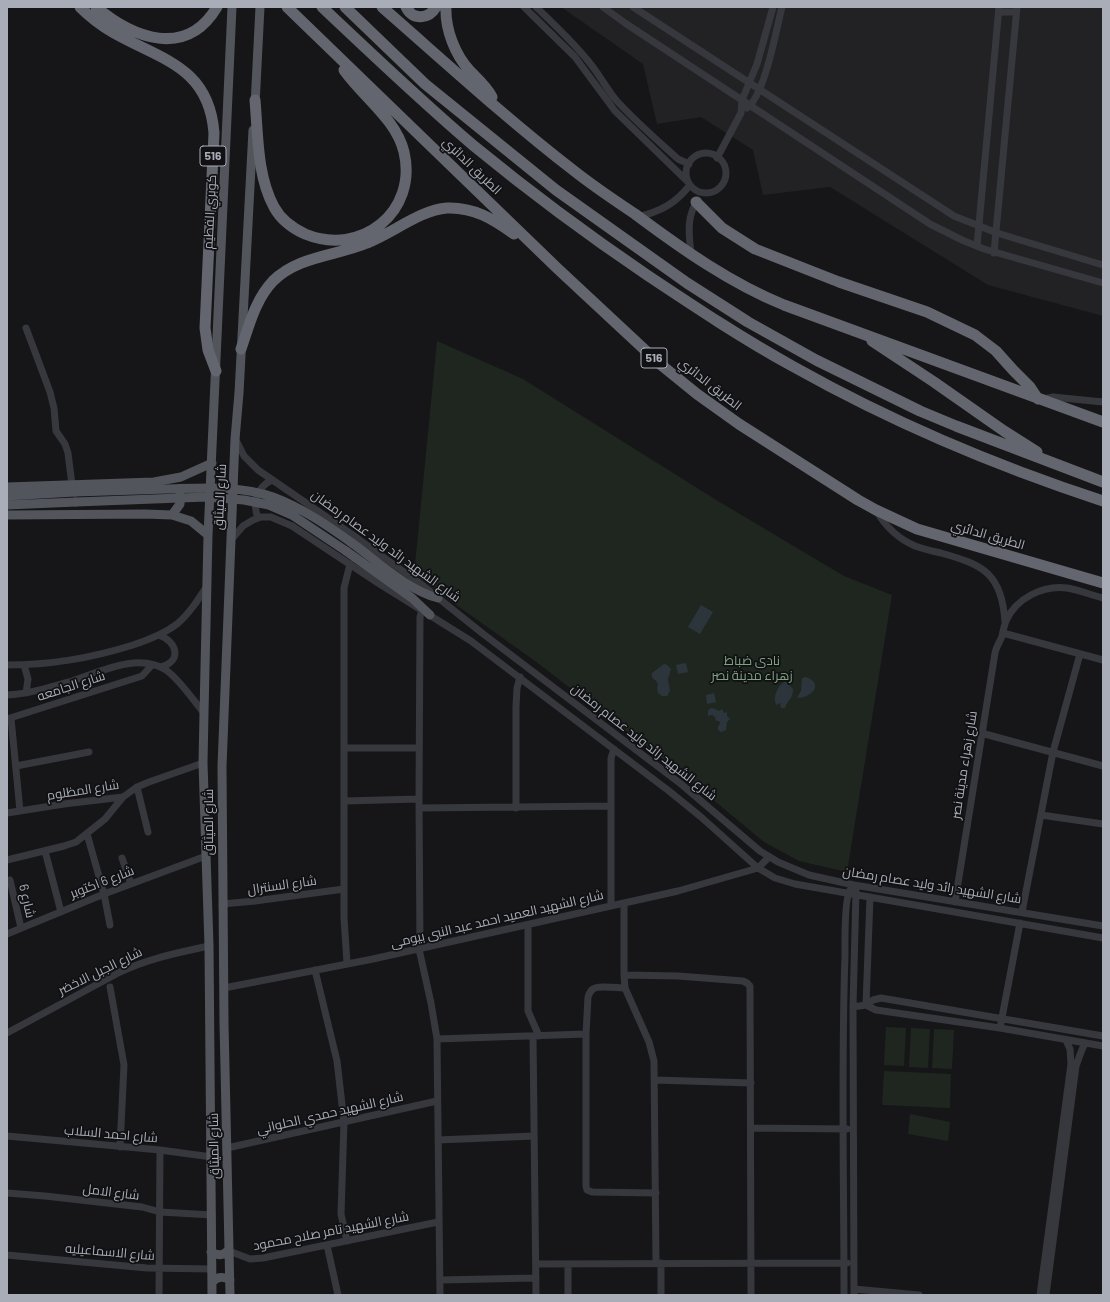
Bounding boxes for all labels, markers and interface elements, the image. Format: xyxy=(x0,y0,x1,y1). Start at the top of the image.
street label: الطريق الدائري xyxy=(439,134,505,198)
road number: 516 xyxy=(200,146,226,166)
street label: كوبري الفطيم xyxy=(200,174,220,250)
road number: 516 xyxy=(641,348,667,368)
street label: الطريق الدائري xyxy=(675,354,745,414)
street label: شارع الميثاق xyxy=(210,463,230,531)
street label: شارع الشهيد رائد وليد عصام رمضان xyxy=(308,487,464,605)
street label: الطريق الدائري xyxy=(949,517,1027,553)
park label: نادى ضباط زهراء مدينة نصر xyxy=(711,653,793,684)
street label: شارع الجامعه xyxy=(35,668,107,704)
street label: شارع الشهيد رائد وليد عصام رمضان xyxy=(568,680,720,804)
street label: شارع زهراء مدينة نصر xyxy=(948,710,980,820)
street label: شارع المظلوم xyxy=(46,777,120,803)
street label: شارع الميثاق xyxy=(201,789,217,855)
street label: شارع 6 اكتوبر xyxy=(68,863,136,901)
street label: شارع الشهيد رائد وليد عصام رمضان xyxy=(842,863,1022,907)
street label: شارع السنترال xyxy=(246,872,318,898)
street label: شارع 6 xyxy=(16,882,38,920)
street label: شارع الشهيد العميد احمد عبد النبى بيومى xyxy=(389,887,605,951)
street label: شارع الجبل الاخضر xyxy=(55,944,145,998)
street label: شارع الشهيد حمدي الحلواني xyxy=(255,1089,405,1137)
street label: شارع الميثاق xyxy=(206,1113,222,1179)
street label: شارع احمد السلاب xyxy=(63,1122,159,1146)
street label: شارع الامل xyxy=(82,1181,140,1203)
street label: شارع الشهيد تامر صلاح محمود xyxy=(252,1208,410,1254)
street label: شارع الاسماعيليه xyxy=(65,1240,155,1264)

